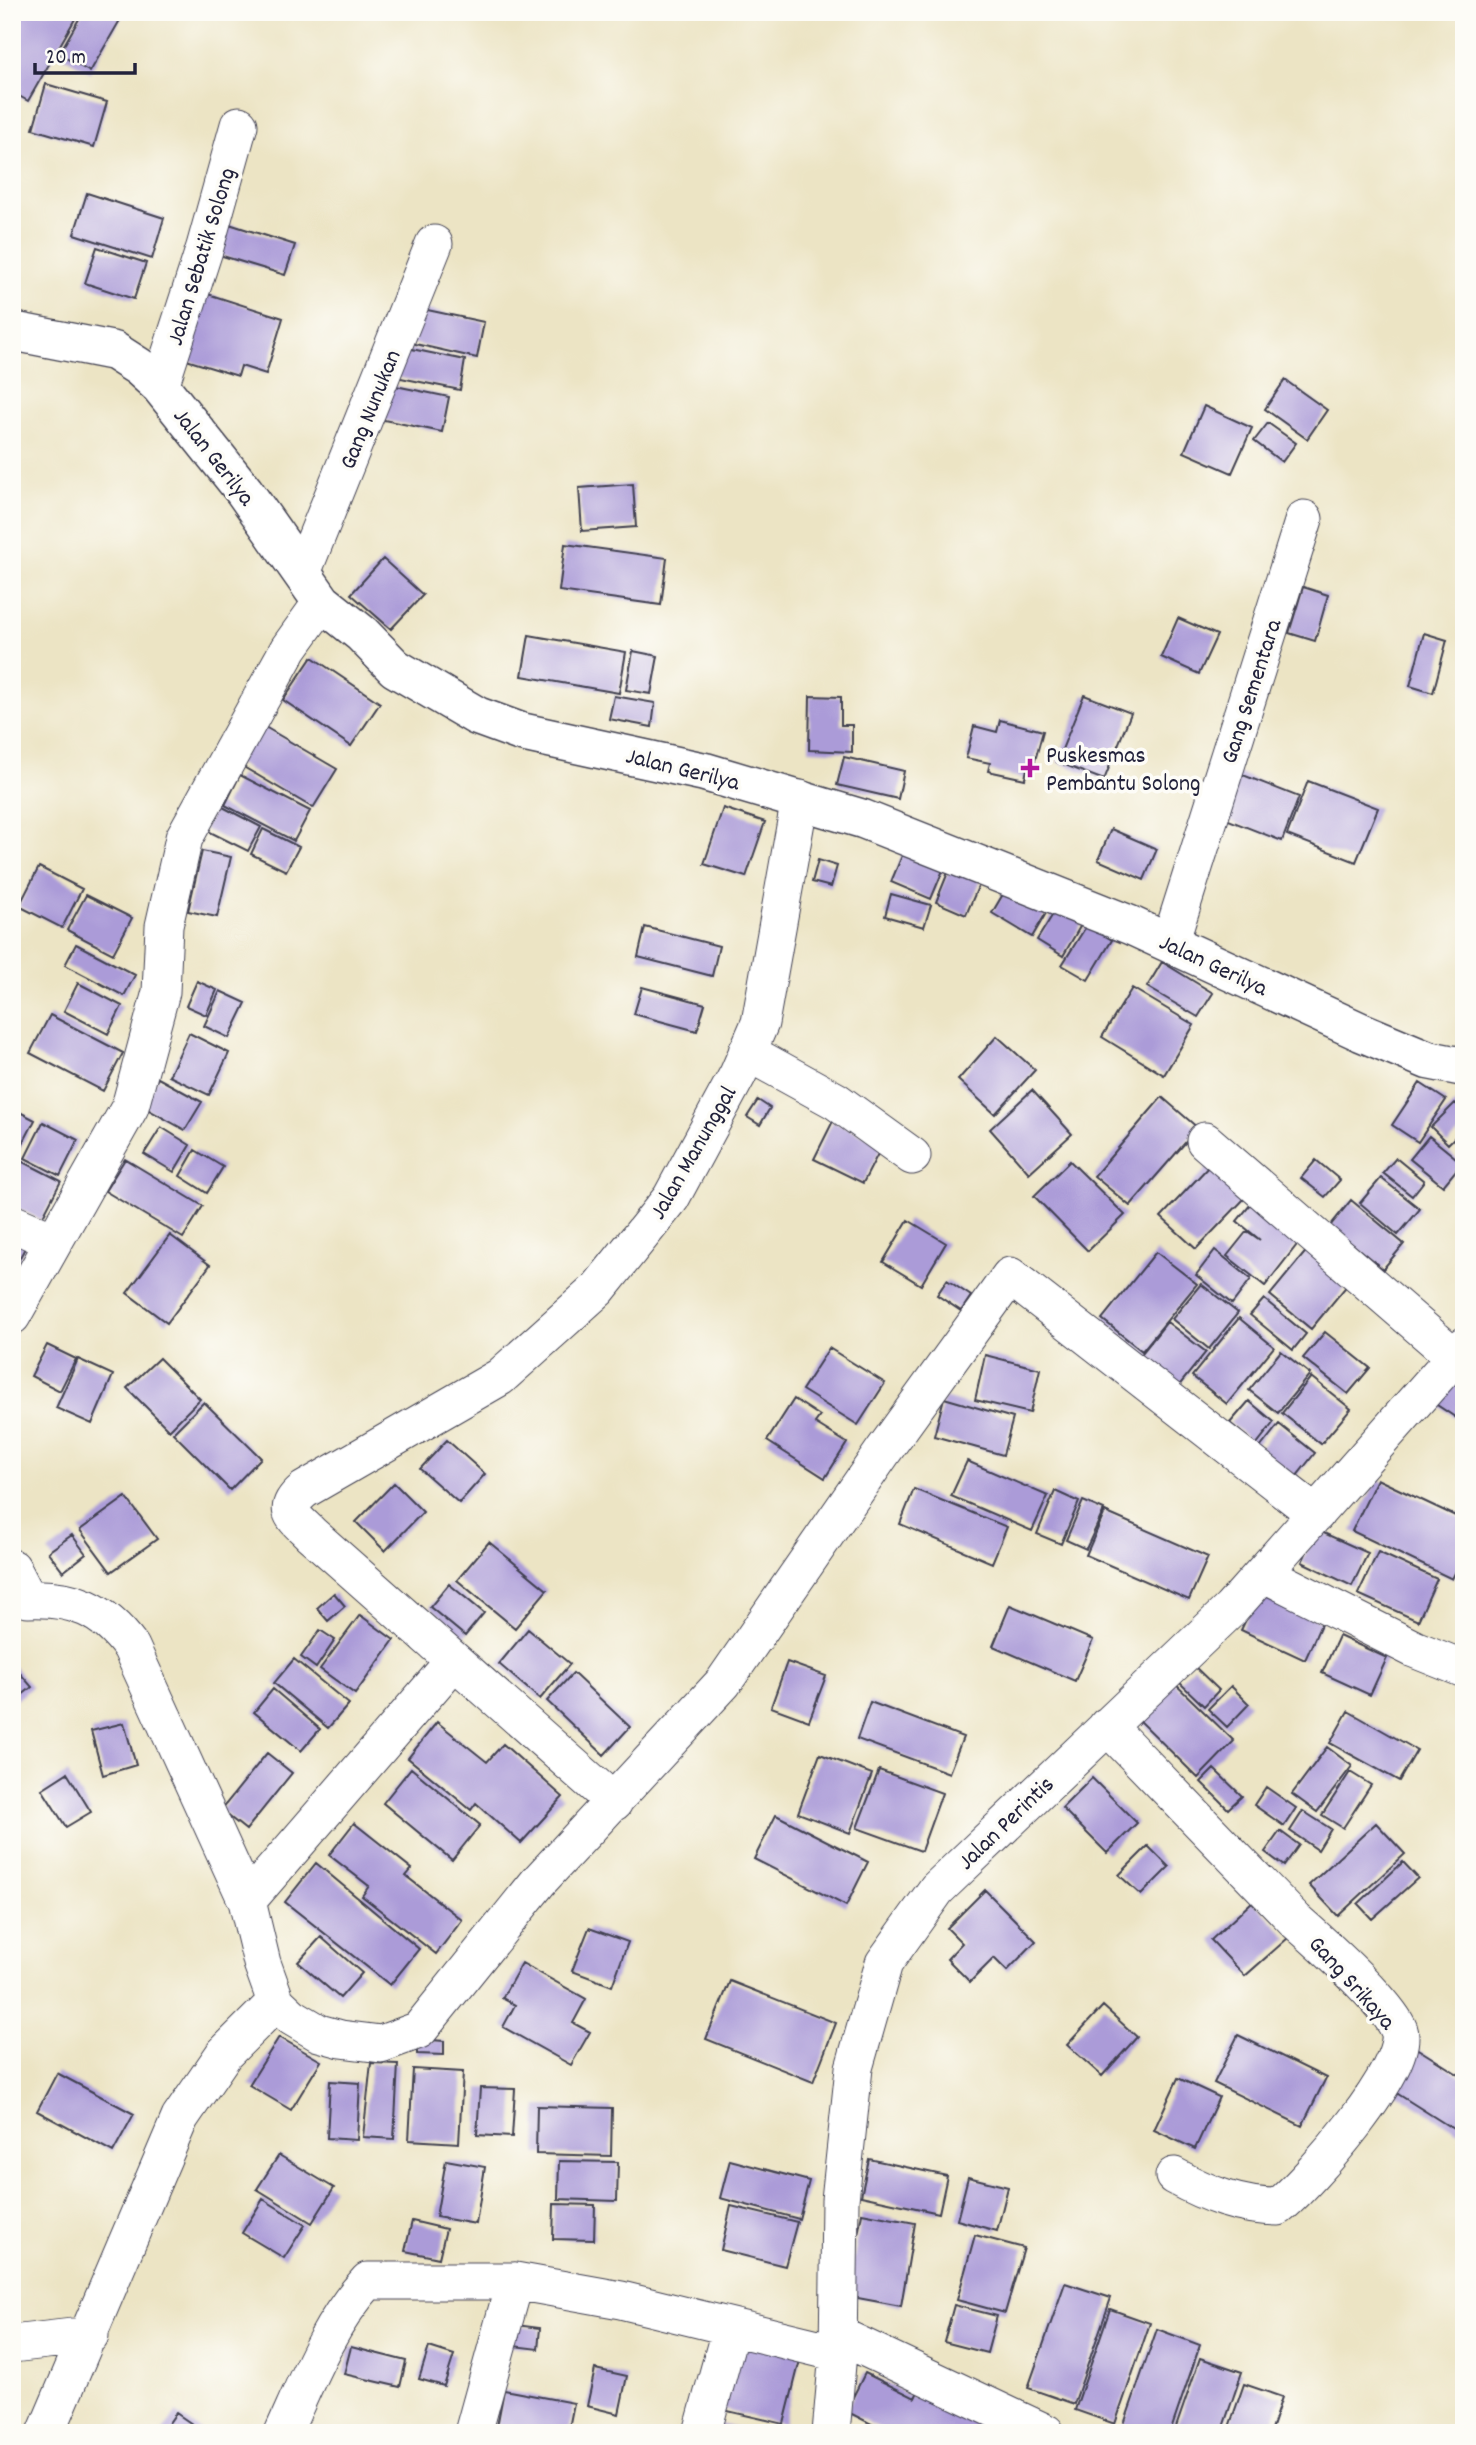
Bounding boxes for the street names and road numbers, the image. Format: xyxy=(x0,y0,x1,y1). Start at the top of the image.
street label: Jalan Sebatik Solong xyxy=(160,164,246,350)
street label: Gang Nunukan xyxy=(332,345,411,475)
street label: Jalan Gerilya xyxy=(163,402,262,515)
street label: Gang Sementara xyxy=(1214,615,1292,769)
street label: Jalan Gerilya xyxy=(622,740,743,802)
street label: Jalan Gerilya xyxy=(1153,927,1273,1007)
street label: Jalan Manunggal xyxy=(643,1080,747,1227)
street label: Jalan Perintis xyxy=(951,1769,1063,1879)
street label: Gang Srikaya xyxy=(1299,1929,1403,2039)

